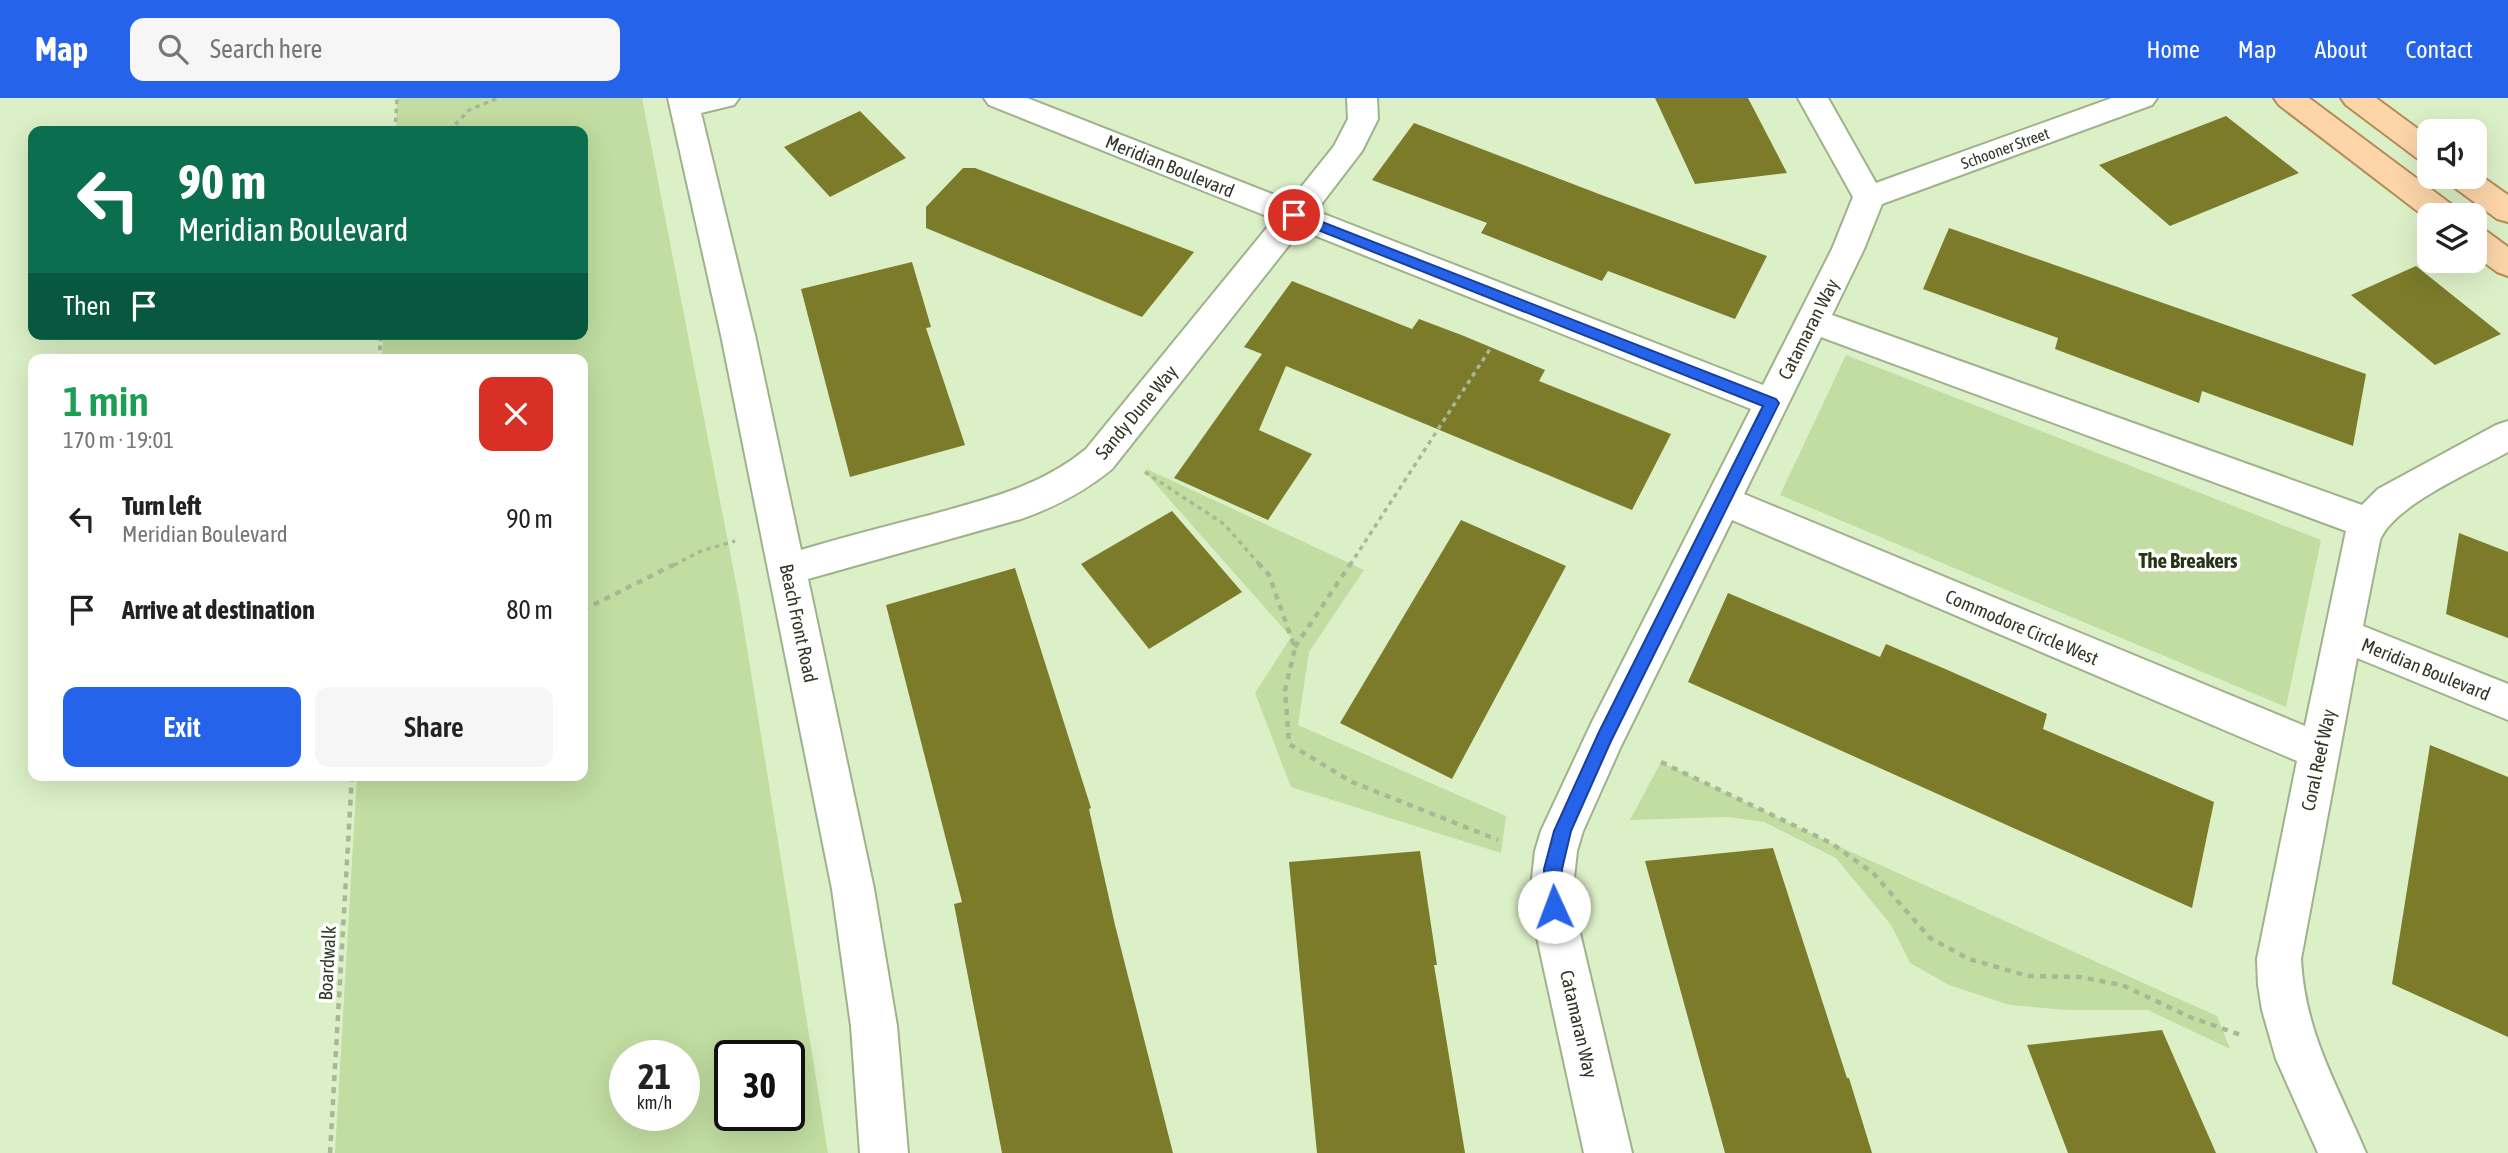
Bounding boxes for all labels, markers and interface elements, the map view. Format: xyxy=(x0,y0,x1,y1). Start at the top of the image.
search box xyxy=(130,18,620,81)
text: Map xyxy=(35,30,88,68)
icon: search xyxy=(154,30,192,68)
text: Search here xyxy=(210,34,322,64)
text: Home xyxy=(2146,36,2200,63)
text: Map xyxy=(2238,36,2276,63)
text: About xyxy=(2314,36,2367,63)
text: Contact xyxy=(2405,36,2473,63)
map controls xyxy=(2417,119,2487,273)
button: sound xyxy=(2417,119,2487,189)
street label: Schooner Street xyxy=(1958,124,2052,172)
street label: Meridian Boulevard xyxy=(1102,130,1238,202)
text: 90 m xyxy=(178,153,266,209)
icon: left xyxy=(63,154,154,245)
pin xyxy=(1264,185,1324,245)
icon: arrive xyxy=(1275,196,1313,234)
button: layers xyxy=(2417,203,2487,273)
text: Meridian Boulevard xyxy=(178,211,408,248)
street label: Catamaran Way xyxy=(1773,275,1843,383)
icon: arrive xyxy=(125,287,163,325)
text: Then xyxy=(63,291,111,321)
street label: Sandy Dune Way xyxy=(1090,361,1182,463)
text: 1 min xyxy=(63,377,149,425)
button: close xyxy=(479,377,553,451)
text: 170 m · 19:01 xyxy=(63,427,174,453)
text: Turn left xyxy=(122,491,202,521)
icon: left xyxy=(63,500,101,538)
text: 90 m xyxy=(506,504,553,534)
text: Meridian Boulevard xyxy=(122,521,288,547)
district label: The Breakers xyxy=(2139,548,2238,572)
street label: Beach Front Road xyxy=(776,562,822,684)
street label: Commodore Circle West xyxy=(1942,585,2102,669)
icon: arrive xyxy=(63,591,101,629)
text: Arrive at destination xyxy=(122,595,315,625)
text: 80 m xyxy=(506,595,553,625)
street label: Meridian Boulevard xyxy=(2358,633,2494,705)
button: Exit xyxy=(63,687,301,767)
button: Share xyxy=(315,687,553,767)
street label: Coral Reef Way xyxy=(2296,707,2340,813)
position arrow xyxy=(1517,870,1591,944)
street label: Boardwalk xyxy=(314,924,340,1001)
street label: Catamaran Way xyxy=(1556,968,1602,1080)
speed limit sign: 30 xyxy=(714,1040,805,1131)
text: 21 xyxy=(638,1056,671,1096)
text: km/h xyxy=(637,1092,672,1113)

